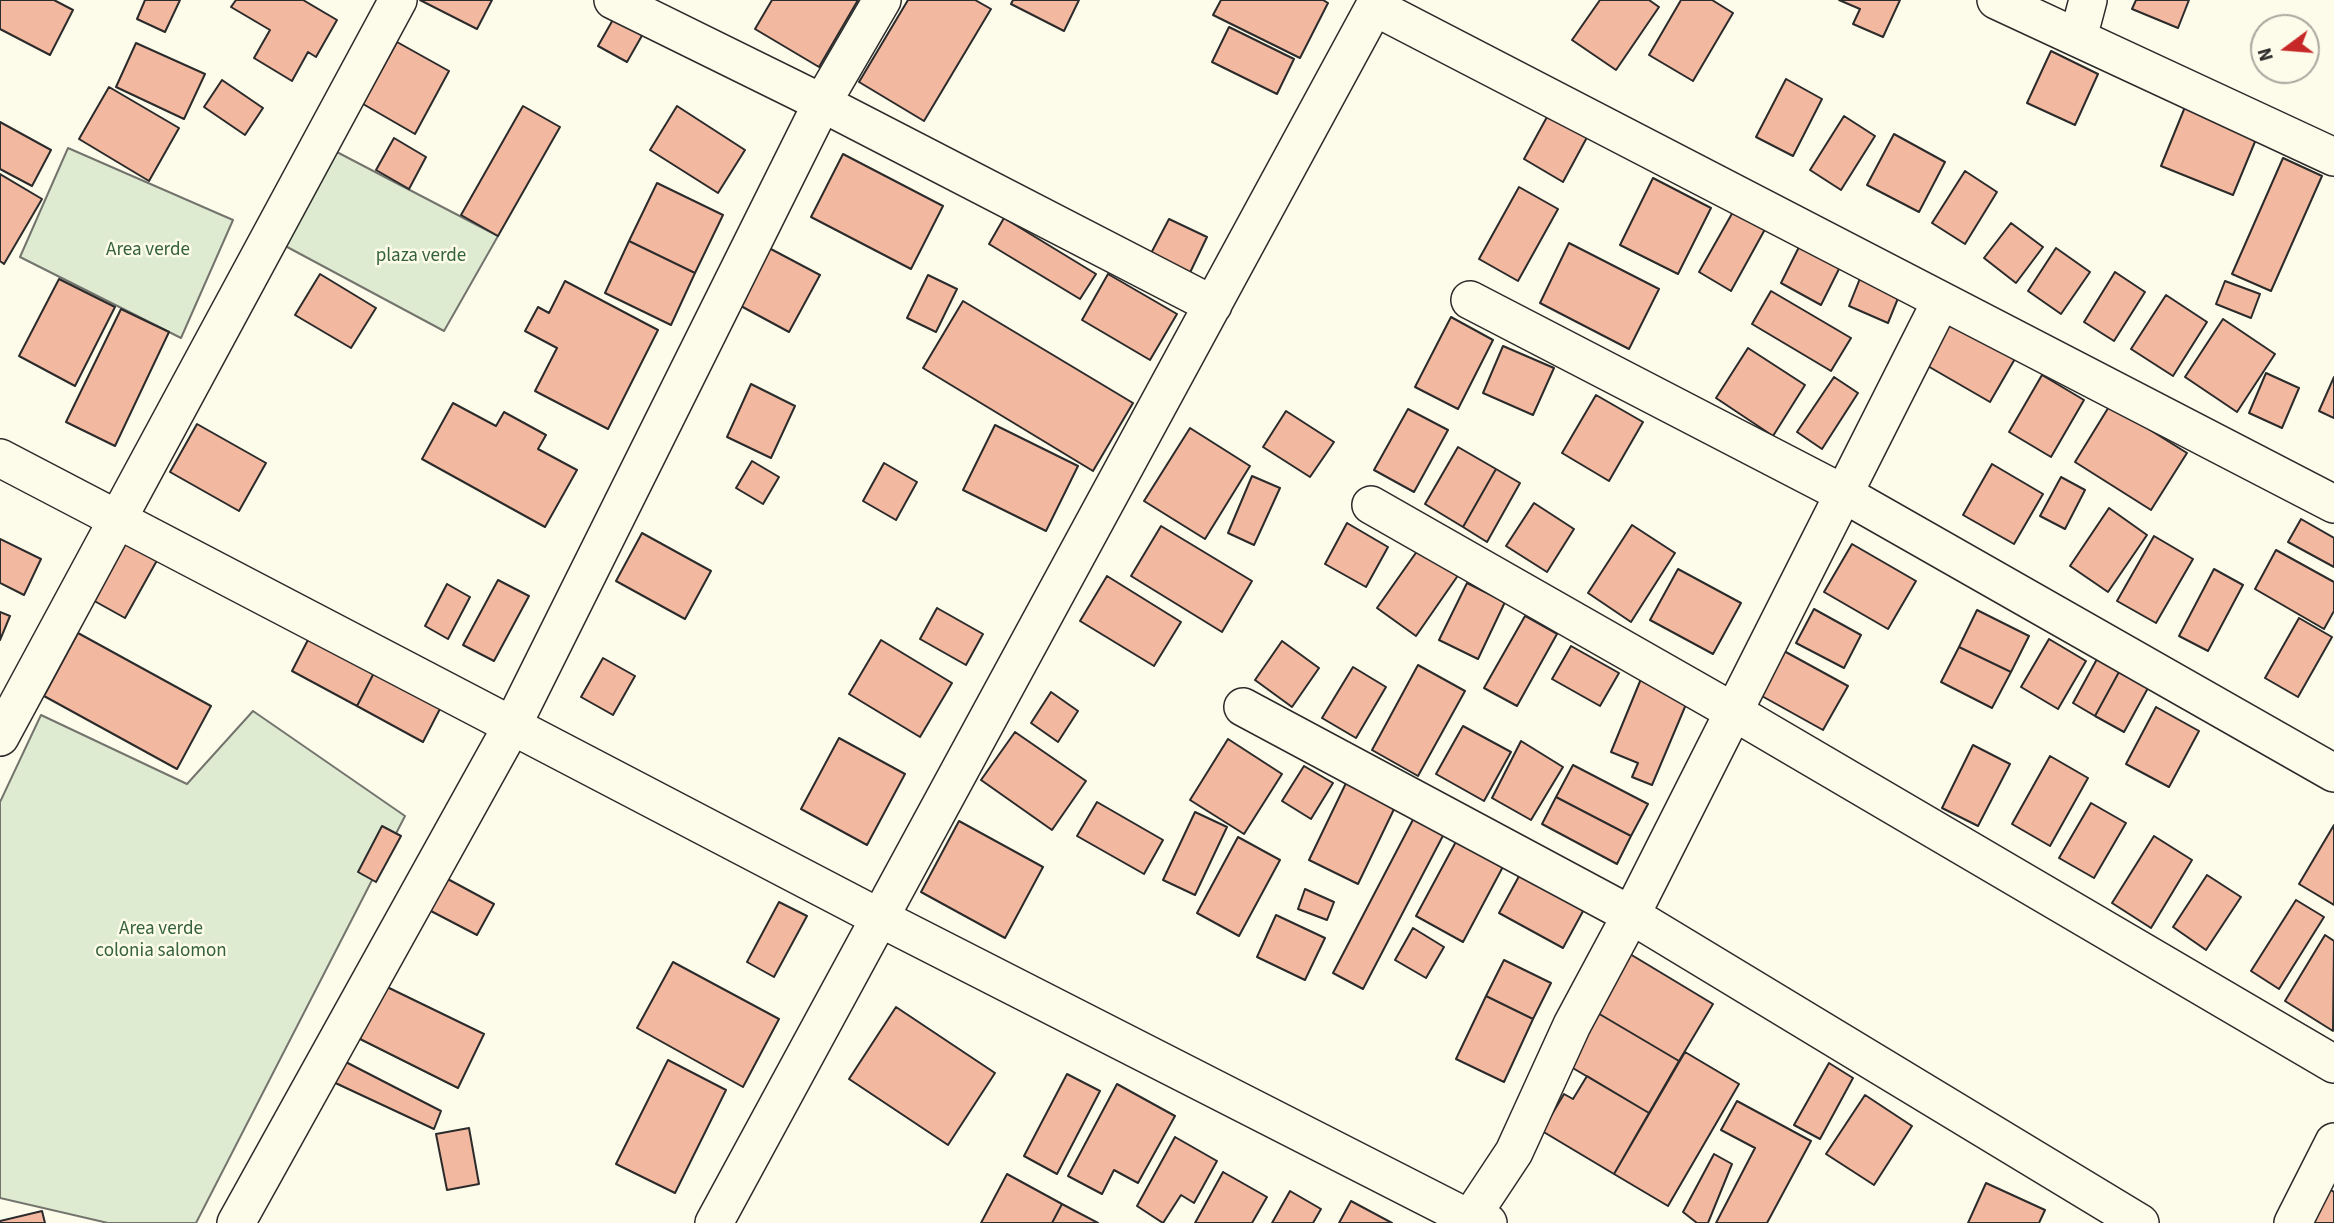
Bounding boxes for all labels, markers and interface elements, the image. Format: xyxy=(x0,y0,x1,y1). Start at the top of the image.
north arrow xyxy=(2250,14,2320,84)
text: N xyxy=(2252,45,2281,64)
park label: Area verde xyxy=(106,240,190,262)
park label: plaza verde xyxy=(376,246,466,268)
park label: Area verde colonia salomon xyxy=(95,919,227,963)

